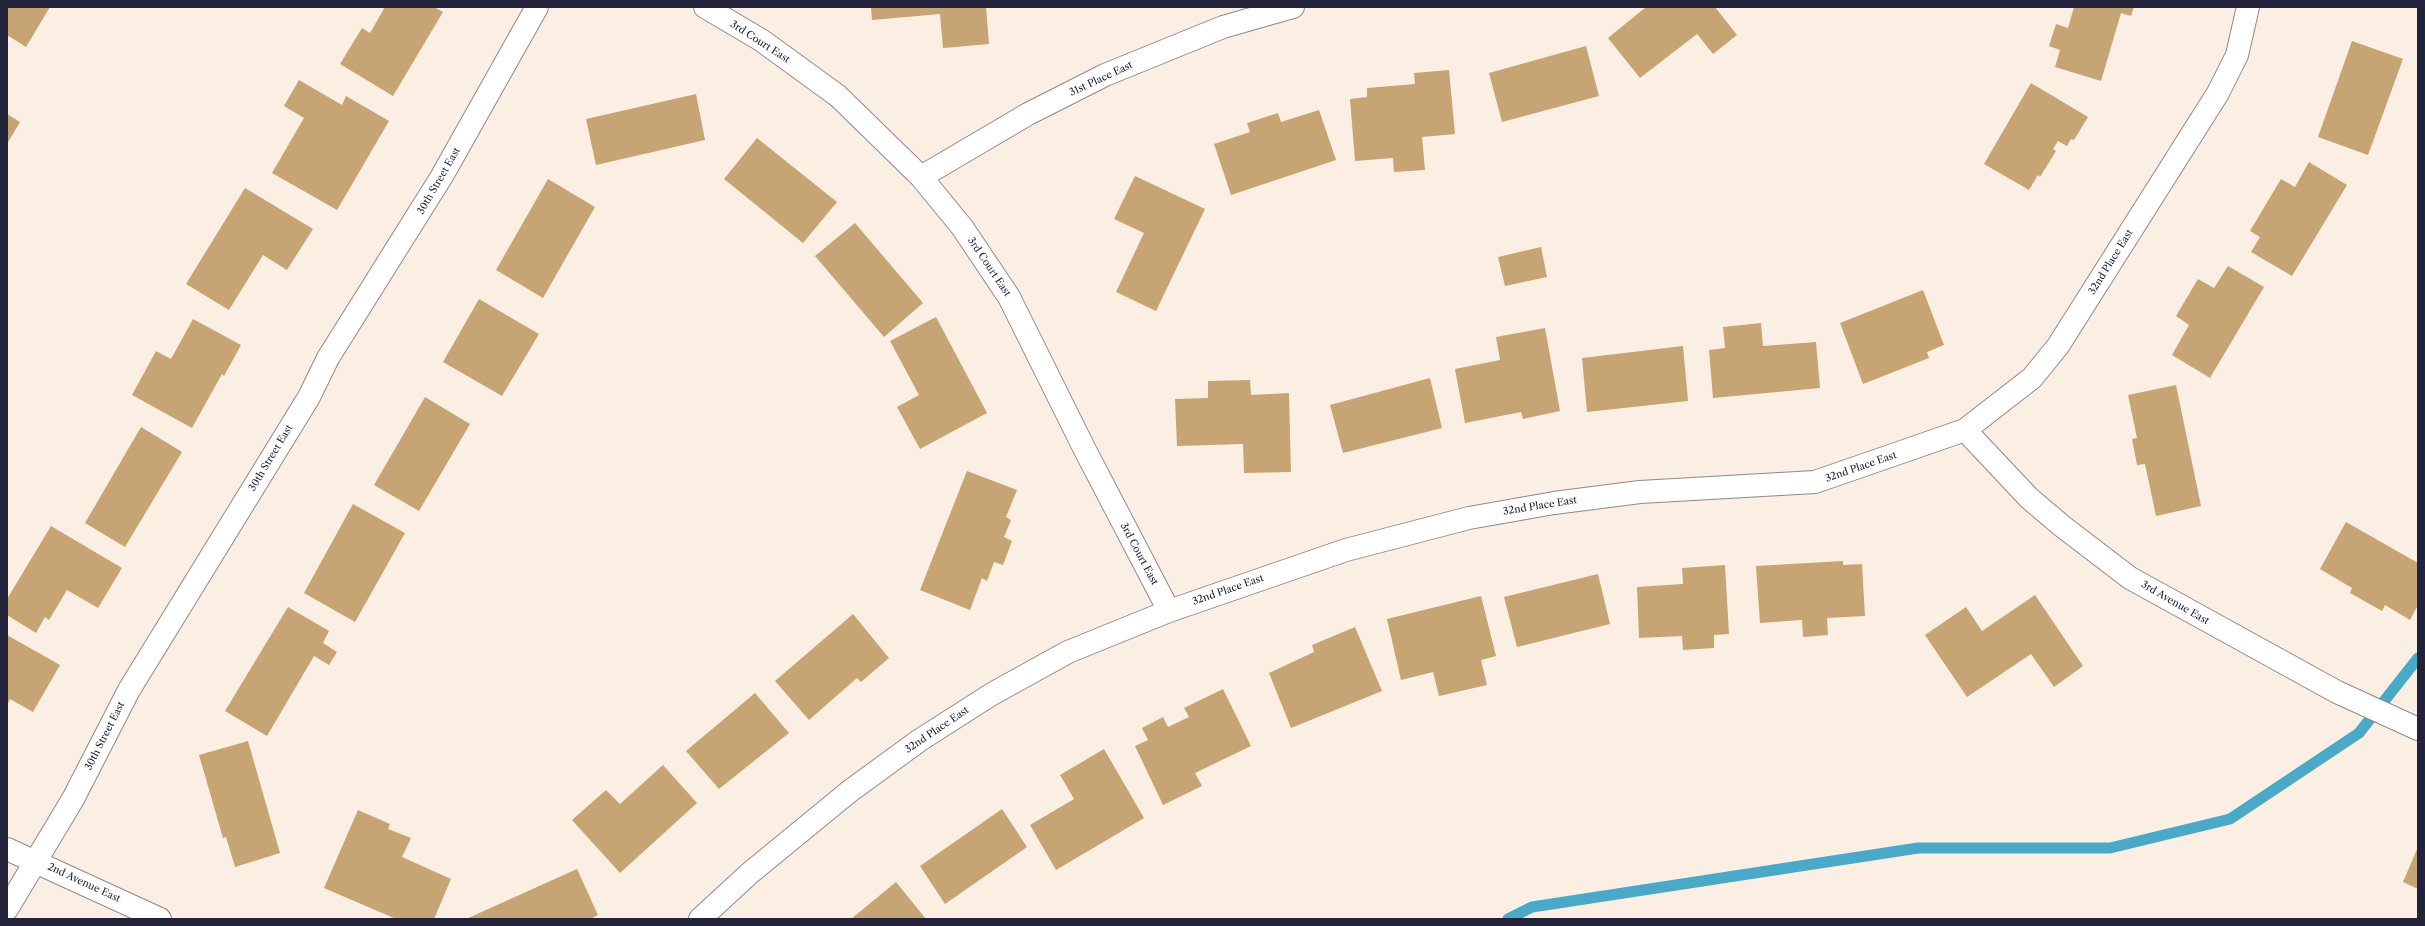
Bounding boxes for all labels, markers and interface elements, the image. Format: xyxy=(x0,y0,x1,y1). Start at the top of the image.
street label: 3rd Court East xyxy=(728,18,792,66)
street label: 31st Place East xyxy=(1067,59,1135,99)
street label: 30th Street East xyxy=(415,145,463,217)
street label: 32nd Place East xyxy=(2086,227,2136,297)
street label: 3rd Court East xyxy=(965,235,1013,299)
street label: 30th Street East xyxy=(246,423,296,493)
street label: 32nd Place East xyxy=(1824,449,1898,485)
street label: 32nd Place East xyxy=(1502,494,1578,518)
street label: 3rd Court East xyxy=(1118,521,1160,587)
street label: 32nd Place East xyxy=(1191,572,1265,608)
street label: 3rd Avenue East xyxy=(2139,579,2211,627)
street label: 30th Street East xyxy=(83,700,127,772)
street label: 32nd Place East xyxy=(903,704,971,756)
street label: 2nd Avenue East xyxy=(46,861,122,905)

